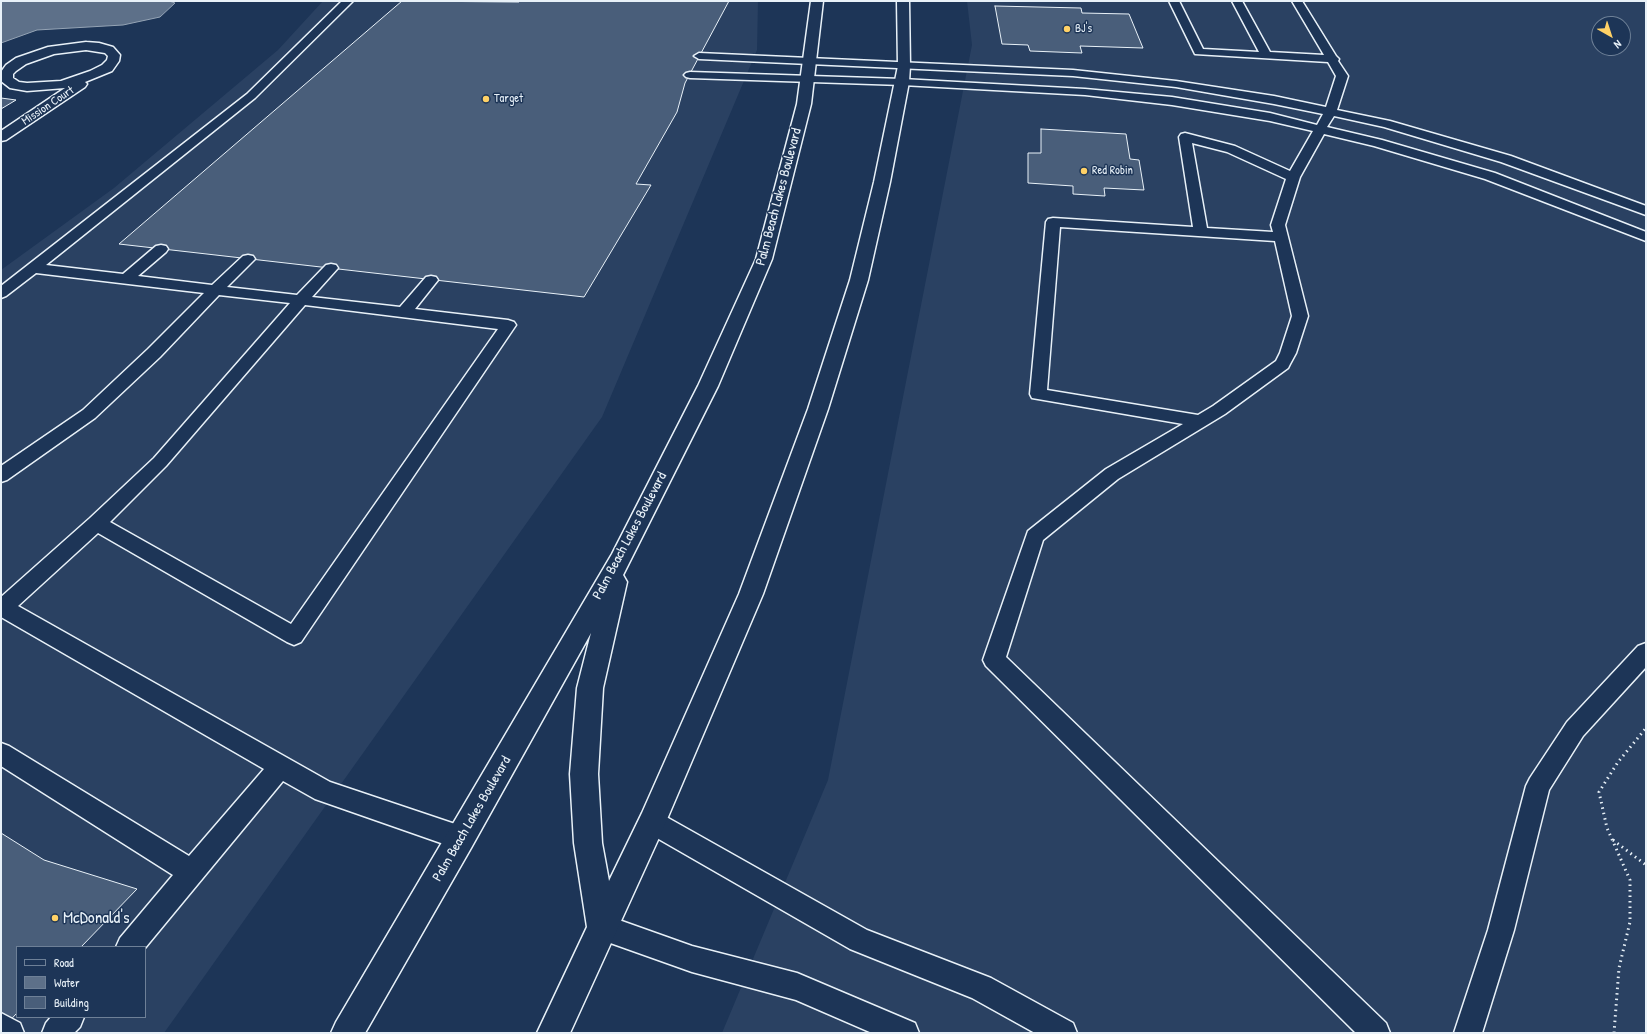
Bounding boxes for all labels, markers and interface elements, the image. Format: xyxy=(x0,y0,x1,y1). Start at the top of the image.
north arrow xyxy=(1591,16,1631,56)
place label: BJ's xyxy=(1075,22,1092,36)
marker: BJ's xyxy=(1062,24,1072,34)
text: N xyxy=(1611,37,1625,52)
street label: Mission Court xyxy=(19,83,77,129)
place label: Target xyxy=(494,92,523,106)
marker: Target xyxy=(481,94,491,104)
street label: Palm Beach Lakes Boulevard xyxy=(753,126,805,268)
place label: Red Robin xyxy=(1092,164,1133,178)
marker: Red Robin xyxy=(1079,166,1089,176)
street label: Palm Beach Lakes Boulevard xyxy=(589,470,671,602)
street label: Palm Beach Lakes Boulevard xyxy=(429,753,515,885)
place label: McDonald's xyxy=(63,908,129,928)
marker: McDonald's xyxy=(50,913,60,923)
legend xyxy=(16,946,146,1018)
text: Road xyxy=(54,954,74,971)
text: Water xyxy=(54,974,80,991)
text: Building xyxy=(54,994,89,1011)

